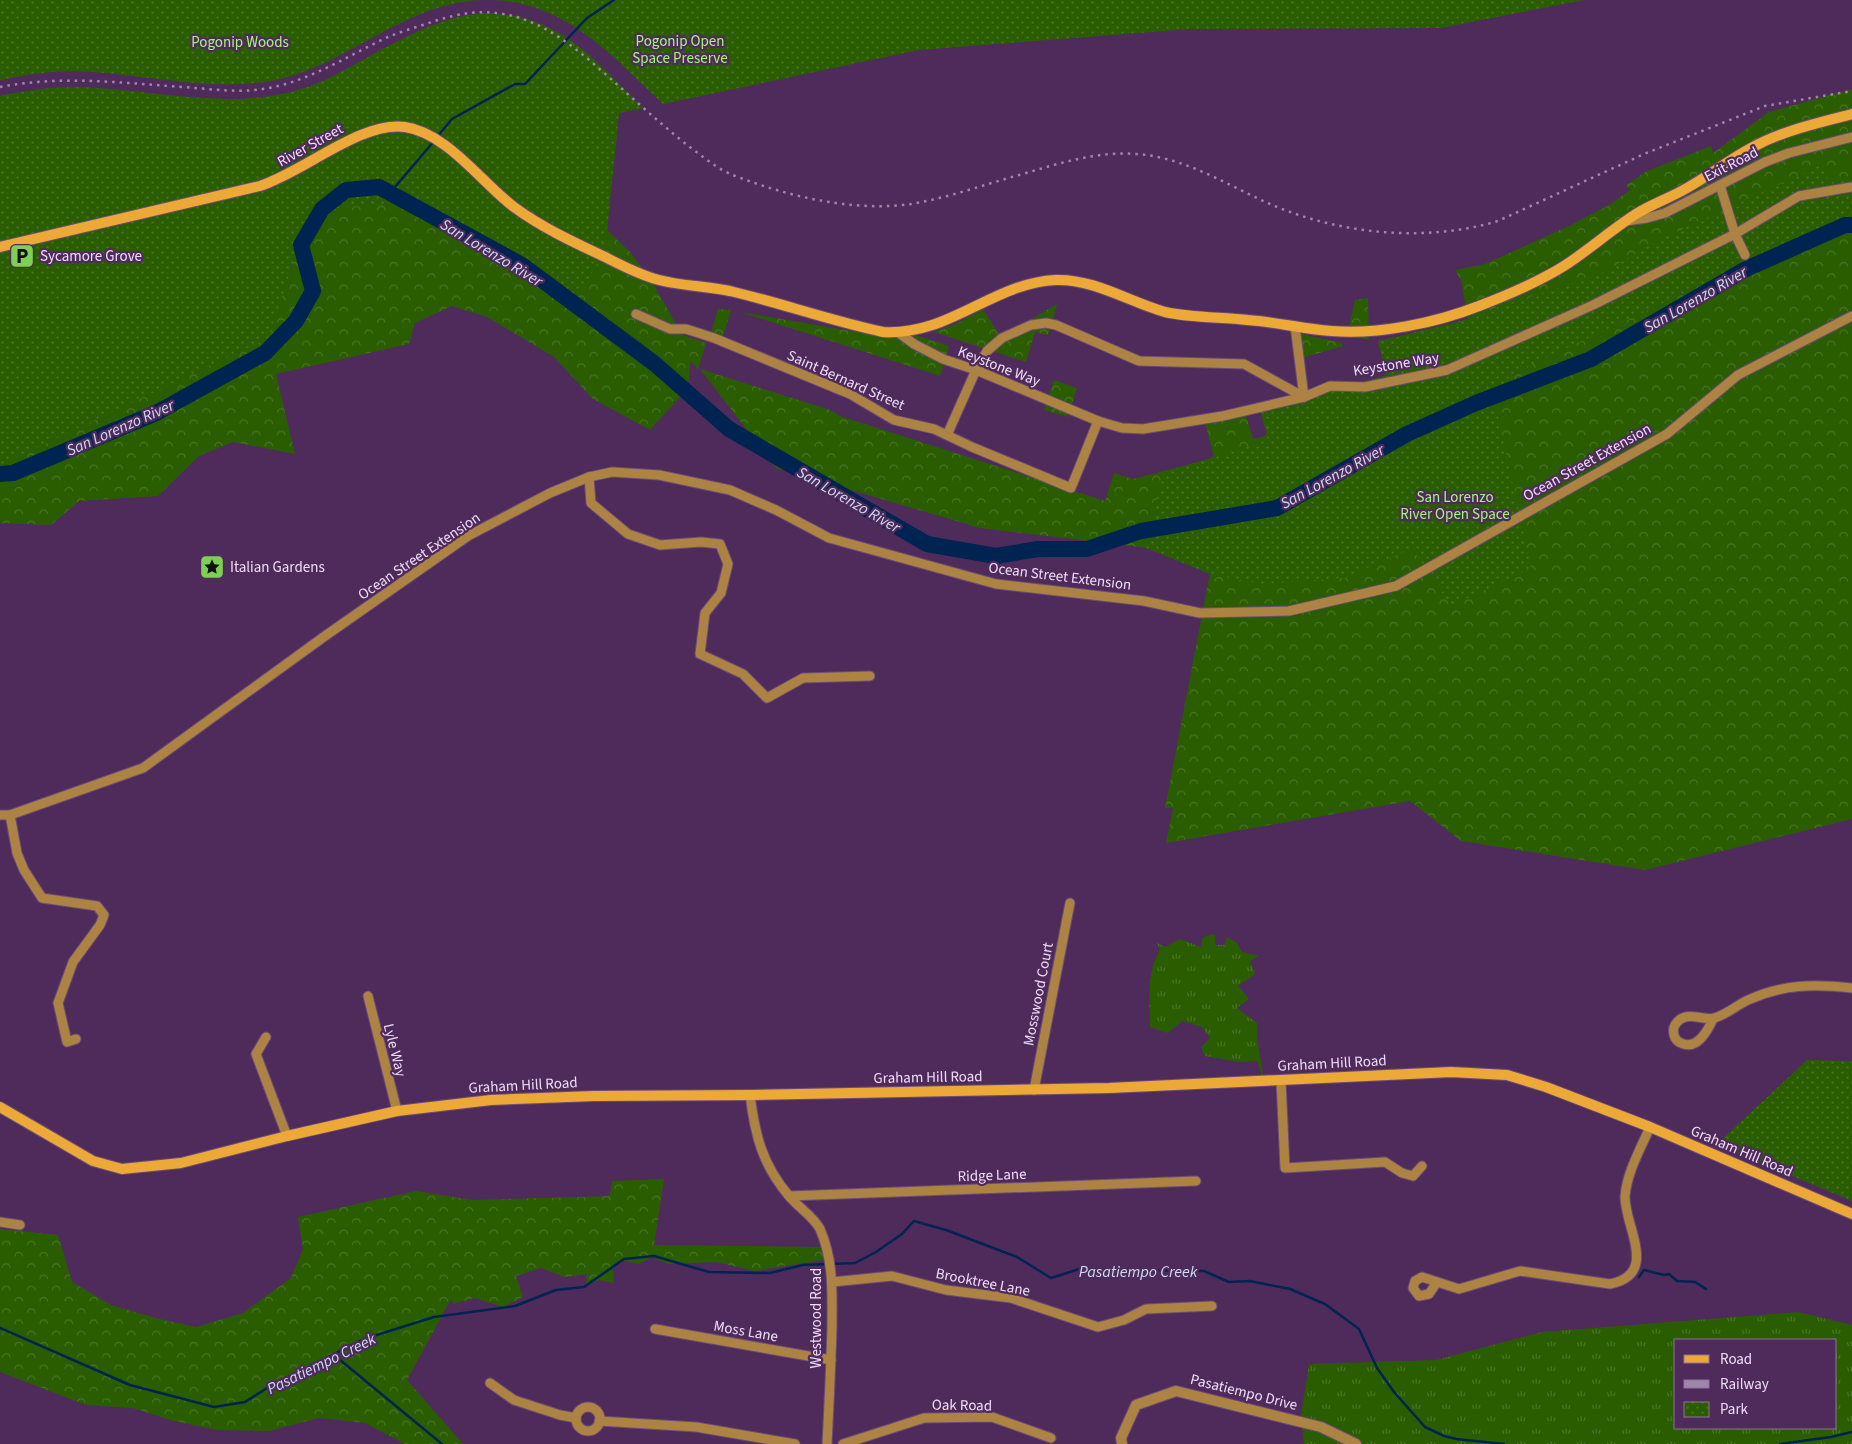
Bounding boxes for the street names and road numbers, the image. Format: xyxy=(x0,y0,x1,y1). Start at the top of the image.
street label: River Street xyxy=(273,119,347,172)
street label: Exit Road xyxy=(1701,142,1762,187)
street label: Keystone Way xyxy=(955,341,1043,392)
street label: Saint Bernard Street xyxy=(784,345,908,416)
street label: Keystone Way xyxy=(1352,347,1441,382)
street label: Ocean Street Extension xyxy=(1519,418,1655,506)
street label: Ocean Street Extension xyxy=(354,508,485,605)
street label: Ocean Street Extension xyxy=(987,557,1133,596)
street label: Mosswood Court xyxy=(1018,941,1059,1048)
street label: Lyle Way xyxy=(378,1021,411,1079)
street label: Graham Hill Road xyxy=(1277,1050,1387,1077)
street label: Graham Hill Road xyxy=(873,1066,983,1089)
street label: Graham Hill Road xyxy=(468,1072,578,1099)
street label: Graham Hill Road xyxy=(1687,1120,1796,1182)
street label: Ridge Lane xyxy=(957,1164,1027,1187)
street label: Brooktree Lane xyxy=(934,1263,1032,1302)
street label: Westwood Road xyxy=(806,1268,827,1368)
street label: Moss Lane xyxy=(712,1316,780,1347)
street label: Pasatiempo Drive xyxy=(1188,1369,1300,1416)
street label: Oak Road xyxy=(932,1394,992,1417)

